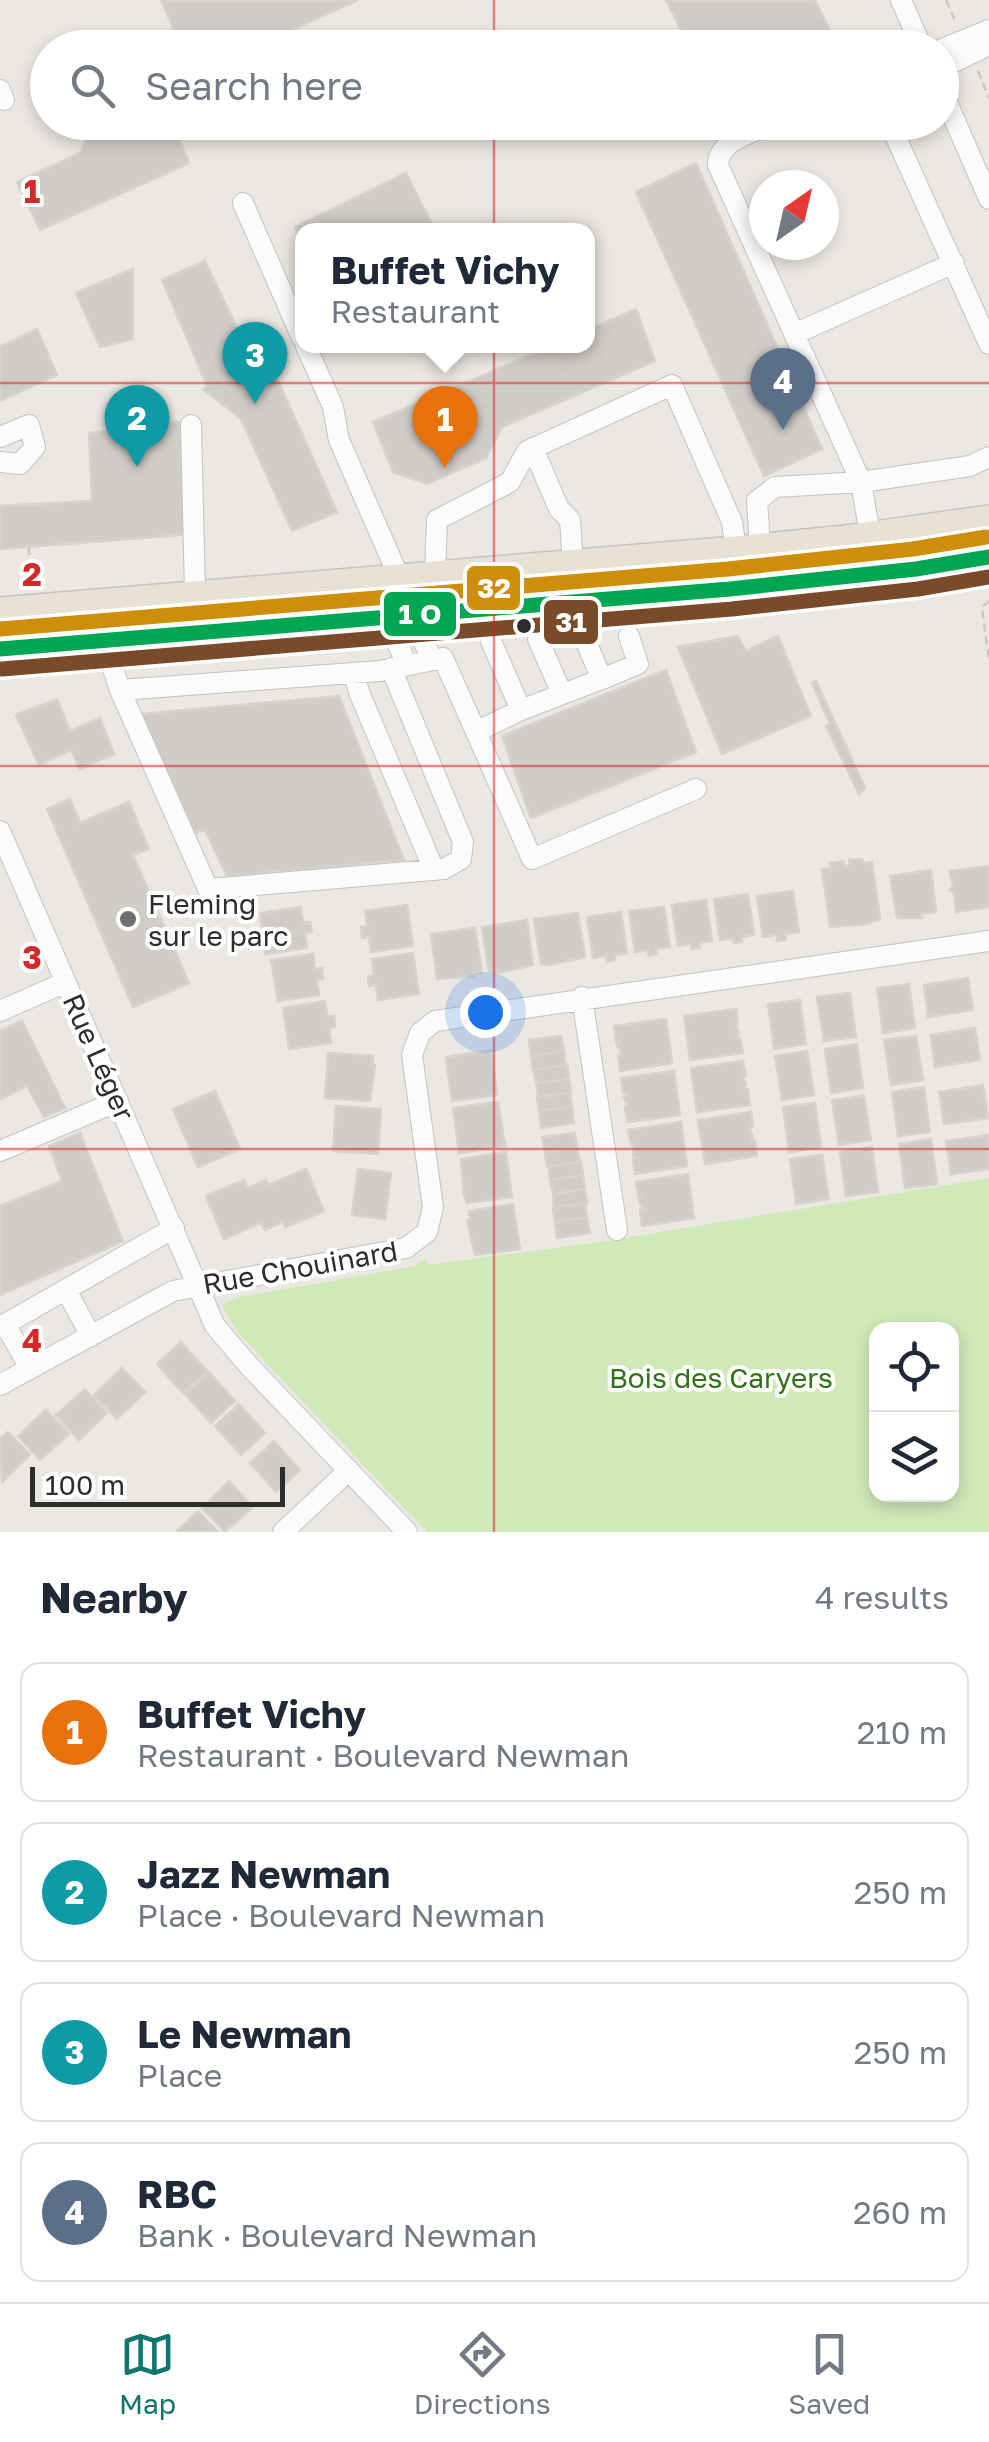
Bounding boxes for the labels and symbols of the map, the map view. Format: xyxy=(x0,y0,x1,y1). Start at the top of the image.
north arrow xyxy=(749,170,839,260)
text: 1 xyxy=(24,172,40,210)
pin: 3 xyxy=(222,322,288,404)
pin: 4 xyxy=(750,348,816,430)
pin: 2 xyxy=(104,384,170,467)
pin: 1 xyxy=(412,386,478,468)
text: 2 xyxy=(22,555,42,593)
line badge: 32 xyxy=(465,564,522,612)
text: 32 xyxy=(477,571,511,604)
line badge: 1 O xyxy=(382,590,458,638)
text: 1 O xyxy=(399,597,441,630)
line badge: 31 xyxy=(542,598,600,646)
text: 31 xyxy=(555,605,587,638)
unlabelled marker xyxy=(514,616,534,636)
place label: Fleming sur le parc xyxy=(148,887,289,952)
marker: Fleming sur le parc xyxy=(117,908,139,930)
text: 3 xyxy=(22,938,42,976)
your location xyxy=(460,987,511,1038)
street label: Rue Léger xyxy=(56,989,142,1125)
street label: Rue Chouinard xyxy=(200,1234,400,1300)
text: 4 xyxy=(22,1321,42,1359)
park label: Bois des Caryers xyxy=(609,1361,833,1394)
scale bar xyxy=(30,1462,285,1506)

